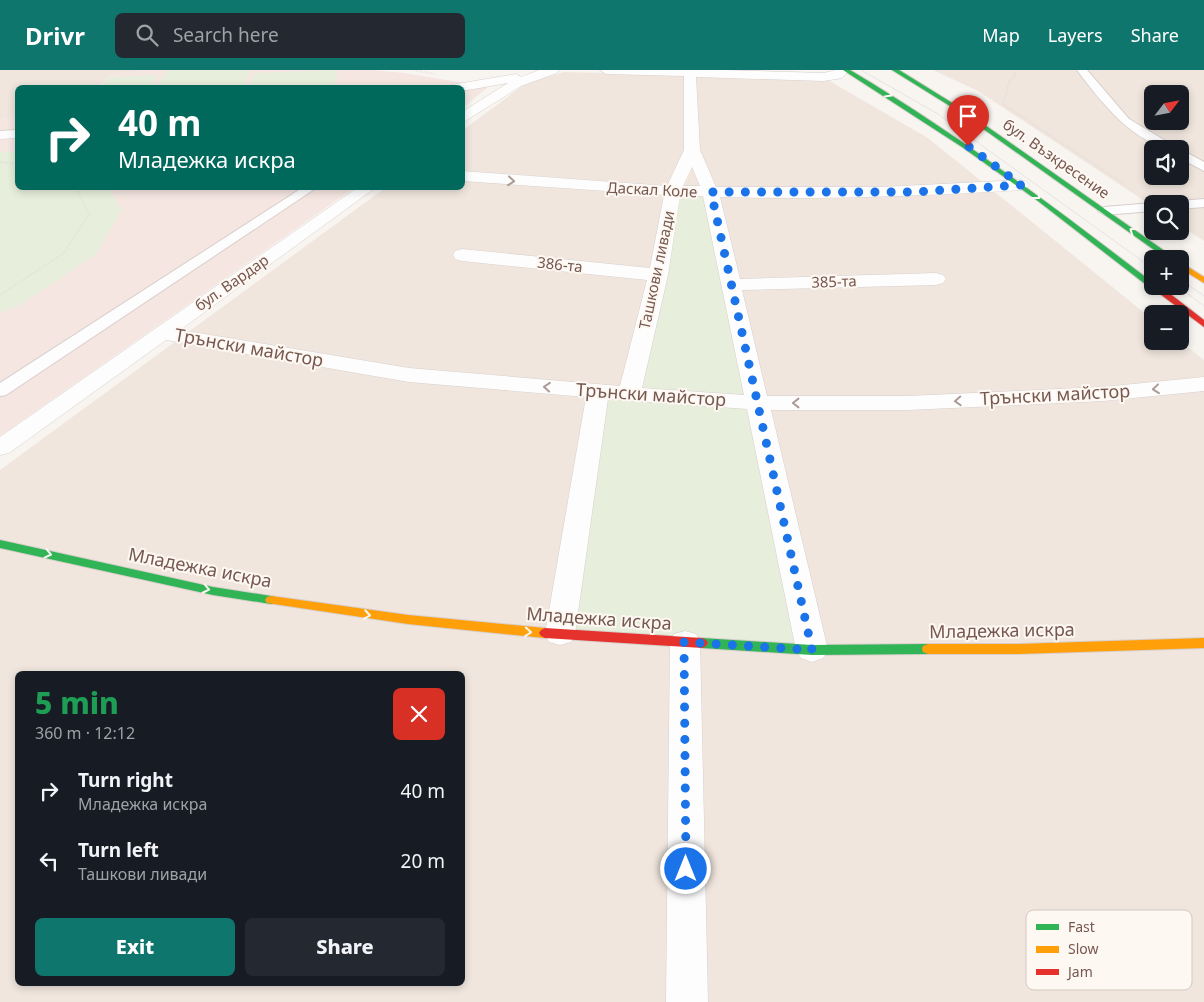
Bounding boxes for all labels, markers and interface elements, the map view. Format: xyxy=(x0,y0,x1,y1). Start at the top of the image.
search box xyxy=(115,13,465,58)
text: Drivr xyxy=(25,19,85,52)
icon: search xyxy=(133,21,161,49)
text: Search here xyxy=(173,22,279,48)
text: Map xyxy=(982,23,1020,47)
text: Layers xyxy=(1048,23,1103,47)
text: Share xyxy=(1131,23,1179,47)
north arrow xyxy=(1144,85,1189,130)
map controls xyxy=(1144,85,1189,350)
one-way arrow xyxy=(883,87,892,97)
pin xyxy=(947,95,989,146)
text: 40 m xyxy=(118,99,201,146)
icon: arrive xyxy=(954,102,982,130)
icon: right xyxy=(35,105,100,170)
street label: бул. Възкресение xyxy=(999,114,1114,203)
button: sound xyxy=(1144,140,1189,185)
text: Младежка искра xyxy=(118,144,296,174)
one-way arrow xyxy=(507,175,515,186)
street label: Даскал Коле xyxy=(606,177,698,201)
one-way arrow xyxy=(1031,191,1040,199)
button: search xyxy=(1144,195,1189,240)
street label: Ташкови ливади xyxy=(634,208,678,331)
one-way arrow xyxy=(1129,227,1138,237)
street label: бул. Вардар xyxy=(191,249,272,315)
button: + xyxy=(1144,250,1189,295)
street label: 386-та xyxy=(536,252,584,276)
street label: 385-та xyxy=(811,270,857,292)
button: − xyxy=(1144,305,1189,350)
street label: Трънски майстор xyxy=(173,322,325,372)
street label: Трънски майстор xyxy=(575,377,727,411)
street label: Трънски майстор xyxy=(979,378,1131,410)
one-way arrow xyxy=(542,382,550,393)
one-way arrow xyxy=(1151,383,1159,394)
one-way arrow xyxy=(954,395,962,406)
one-way arrow xyxy=(792,398,800,408)
street label: Младежка искра xyxy=(126,541,274,593)
one-way arrow xyxy=(43,548,52,559)
one-way arrow xyxy=(202,584,211,594)
street label: Младежка искра xyxy=(526,601,672,635)
one-way arrow xyxy=(362,610,371,620)
street label: Младежка искра xyxy=(929,617,1075,643)
one-way arrow xyxy=(524,626,532,637)
text: 5 min xyxy=(35,682,119,723)
button: close xyxy=(393,688,445,740)
text: 360 m · 12:12 xyxy=(35,722,135,744)
text: Turn right xyxy=(78,767,173,793)
icon: right xyxy=(35,777,63,805)
text: 40 m xyxy=(401,778,445,804)
text: Младежка искра xyxy=(78,793,207,815)
text: Turn left xyxy=(78,837,159,863)
position arrow xyxy=(659,842,711,894)
icon: left xyxy=(35,847,63,875)
text: 20 m xyxy=(401,848,445,874)
text: Ташкови ливади xyxy=(78,863,207,885)
legend xyxy=(1026,910,1192,990)
text: Fast xyxy=(1068,917,1095,936)
button: Exit xyxy=(35,918,235,976)
button: Share xyxy=(245,918,445,976)
text: Slow xyxy=(1068,939,1099,958)
text: Jam xyxy=(1066,962,1093,981)

